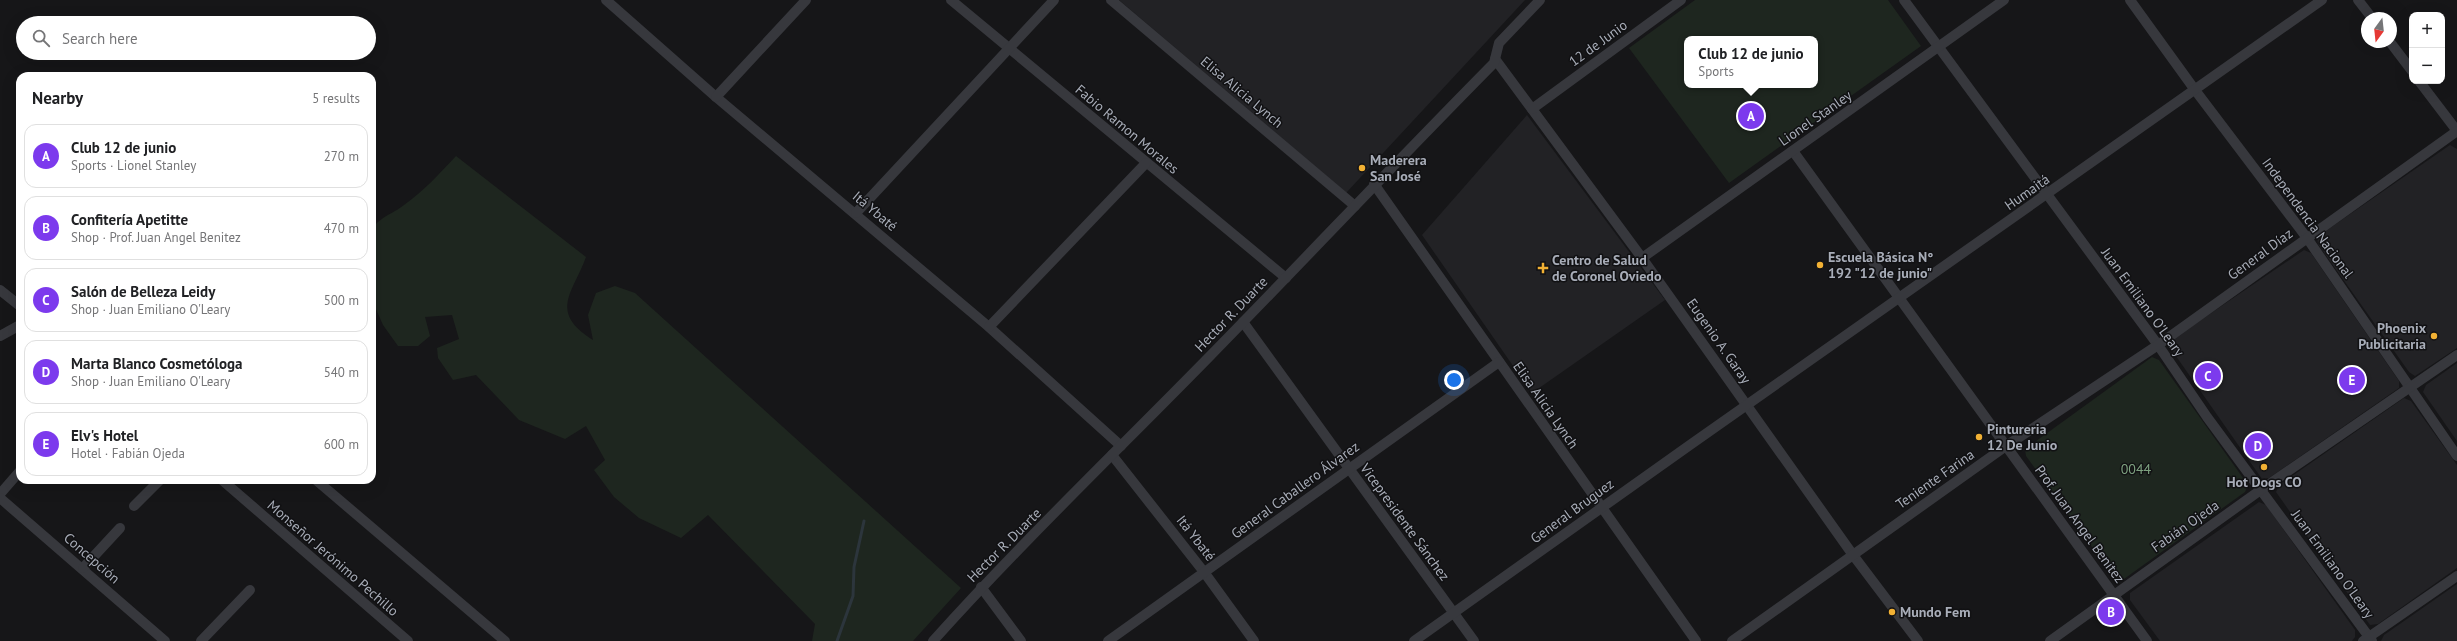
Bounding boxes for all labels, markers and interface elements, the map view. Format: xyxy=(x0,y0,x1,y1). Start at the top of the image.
north arrow xyxy=(2361,12,2397,48)
map controls xyxy=(2409,12,2445,84)
button: + xyxy=(2409,12,2445,48)
search box xyxy=(16,16,376,60)
street label: 12 de Junio xyxy=(1565,16,1631,70)
icon: search xyxy=(30,27,52,49)
text: Search here xyxy=(62,29,138,48)
popup xyxy=(1684,36,1818,88)
text: Club 12 de junio xyxy=(1698,44,1804,63)
button: − xyxy=(2409,48,2445,84)
street label: Elisa Alicia Lynch xyxy=(1197,52,1287,132)
text: Sports xyxy=(1698,63,1734,80)
street label: Fabio Ramon Morales xyxy=(1072,80,1182,178)
street label: Lionel Stanley xyxy=(1775,86,1855,150)
text: Nearby xyxy=(32,87,83,109)
text: 5 results xyxy=(312,90,360,107)
pin: A xyxy=(1738,101,1764,131)
text: Club 12 de junio xyxy=(71,138,176,157)
text: A xyxy=(42,148,50,165)
text: 270 m xyxy=(324,148,359,165)
place label: Maderera San José xyxy=(1370,151,1427,185)
street label: Independencia Nacional xyxy=(2258,154,2358,282)
text: Sports · Lionel Stanley xyxy=(71,157,196,174)
marker: Maderera San José xyxy=(1357,163,1367,173)
street label: Humaitá xyxy=(2001,170,2053,214)
street label: Itá Ybaté xyxy=(849,187,901,235)
text: Confitería Apetitte xyxy=(71,210,188,229)
text: B xyxy=(42,220,50,237)
text: 470 m xyxy=(324,220,359,237)
street label: General Díaz xyxy=(2224,224,2296,284)
text: Shop · Prof. Juan Angel Benitez xyxy=(71,229,241,246)
street label: Juan Emiliano O'Leary xyxy=(2097,243,2189,360)
place label: Escuela Básica N° 192 "12 de junio" xyxy=(1828,248,1933,282)
place label: Centro de Salud de Coronel Oviedo xyxy=(1552,251,1662,285)
marker: Escuela Básica N° 192 "12 de junio" xyxy=(1815,260,1825,270)
marker: Centro de Salud de Coronel Oviedo xyxy=(1537,262,1549,274)
street label: Hector R. Duarte xyxy=(1191,273,1271,355)
text: Salón de Belleza Leidy xyxy=(71,282,215,301)
text: C xyxy=(42,292,50,309)
text: 500 m xyxy=(324,292,359,309)
street label: Eugenio A. Garay xyxy=(1683,295,1755,387)
text: Shop · Juan Emiliano O'Leary xyxy=(71,301,230,318)
place label: Phoenix Publicitaria xyxy=(2358,319,2427,353)
marker: Phoenix Publicitaria xyxy=(2429,331,2439,341)
text: Marta Blanco Cosmetóloga xyxy=(71,354,243,373)
street label: Elisa Alicia Lynch xyxy=(1509,358,1583,452)
pin: C xyxy=(2195,361,2221,391)
text: D xyxy=(42,364,50,381)
text: 540 m xyxy=(324,364,359,381)
pin: E xyxy=(2339,365,2365,395)
your location xyxy=(1444,370,1464,390)
text: Shop · Juan Emiliano O'Leary xyxy=(71,373,230,390)
place label: Pintureria 12 De Junio xyxy=(1987,420,2058,454)
text: Elv's Hotel xyxy=(71,426,138,445)
pin: D xyxy=(2245,431,2271,461)
marker: Pintureria 12 De Junio xyxy=(1974,432,1984,442)
text: E xyxy=(43,436,49,453)
text: 600 m xyxy=(324,436,359,453)
street label: General Caballero Álvarez xyxy=(1227,437,1363,543)
text: Hotel · Fabián Ojeda xyxy=(71,445,185,462)
street label: Teniente Farina xyxy=(1892,445,1978,513)
street label: Vicepresidente Sánchez xyxy=(1356,459,1454,584)
park label: 0044 xyxy=(2121,460,2152,478)
street label: Prof. Juan Angel Benitez xyxy=(2031,461,2129,587)
marker: Hot Dogs CO xyxy=(2259,462,2269,472)
place label: Hot Dogs CO xyxy=(2226,473,2302,491)
street label: General Bruguez xyxy=(1527,475,1617,547)
street label: Monseñor Jerónimo Pechillo xyxy=(264,496,402,620)
street label: Fabián Ojeda xyxy=(2148,496,2222,556)
street label: Hector R. Duarte xyxy=(963,504,1045,586)
street label: Juan Emiliano O'Leary xyxy=(2287,505,2379,622)
street label: Itá Ybaté xyxy=(1173,512,1219,564)
street label: Concepción xyxy=(60,529,124,587)
pin: B xyxy=(2098,597,2124,627)
place label: Mundo Fem xyxy=(1900,603,1970,621)
marker: Mundo Fem xyxy=(1887,607,1897,617)

